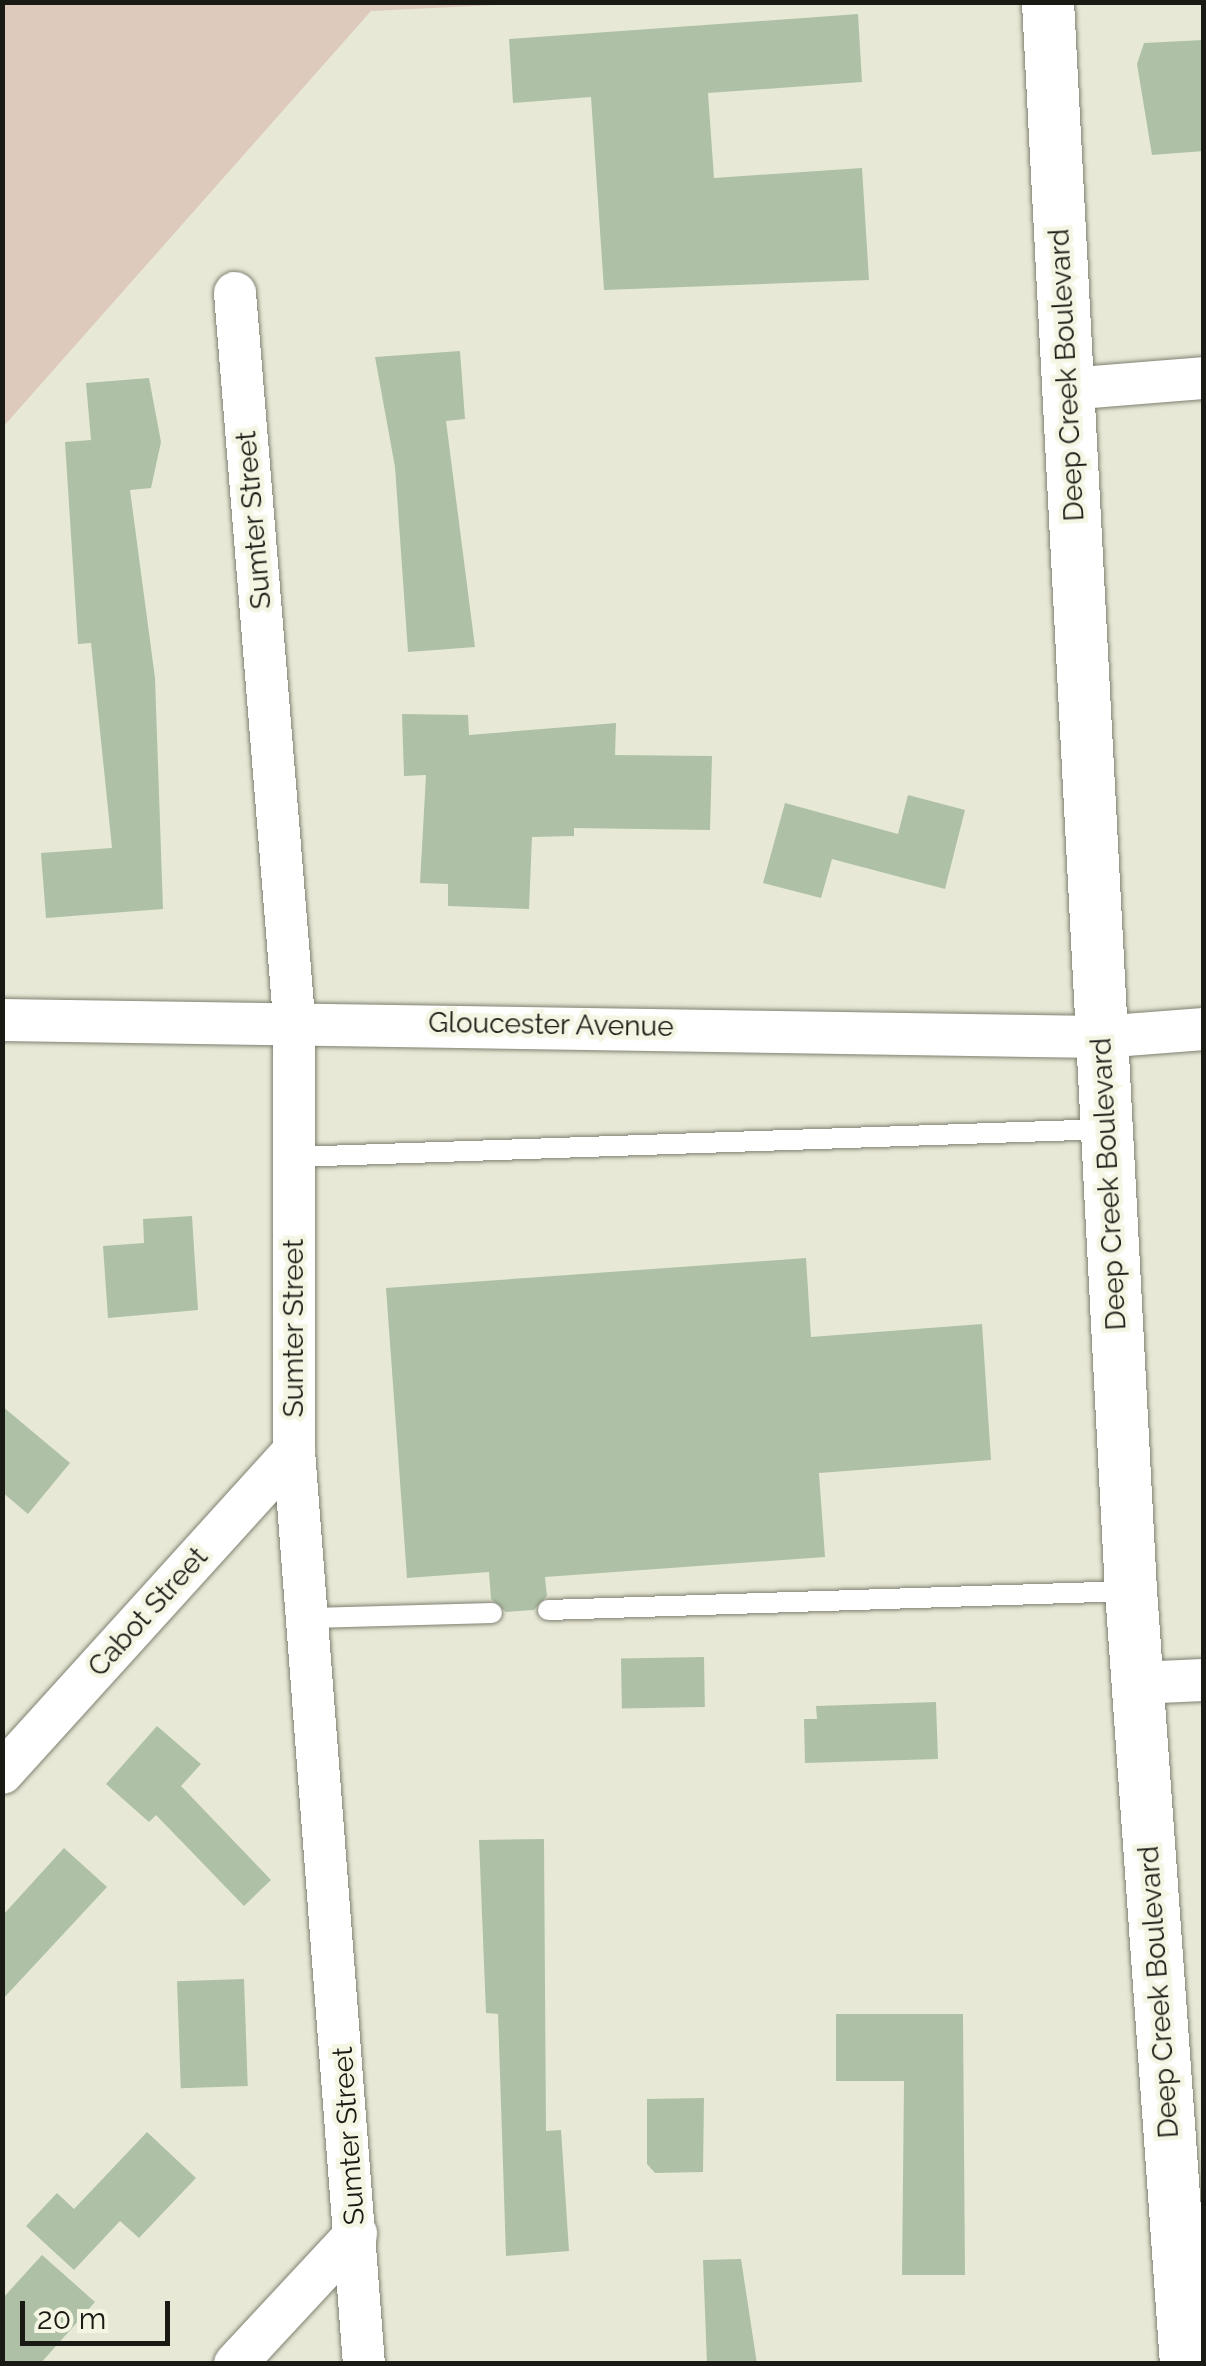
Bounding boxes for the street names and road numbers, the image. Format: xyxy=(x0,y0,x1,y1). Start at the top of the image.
street label: Deep Creek Boulevard xyxy=(1043,228,1091,522)
street label: Sumter Street xyxy=(229,429,279,611)
street label: Gloucester Avenue xyxy=(427,1006,675,1044)
street label: Deep Creek Boulevard xyxy=(1085,1037,1133,1331)
street label: Sumter Street xyxy=(277,1238,311,1418)
street label: Cabot Street xyxy=(81,1540,215,1684)
street label: Deep Creek Boulevard xyxy=(1132,1845,1186,2139)
street label: Sumter Street xyxy=(326,2045,372,2227)

